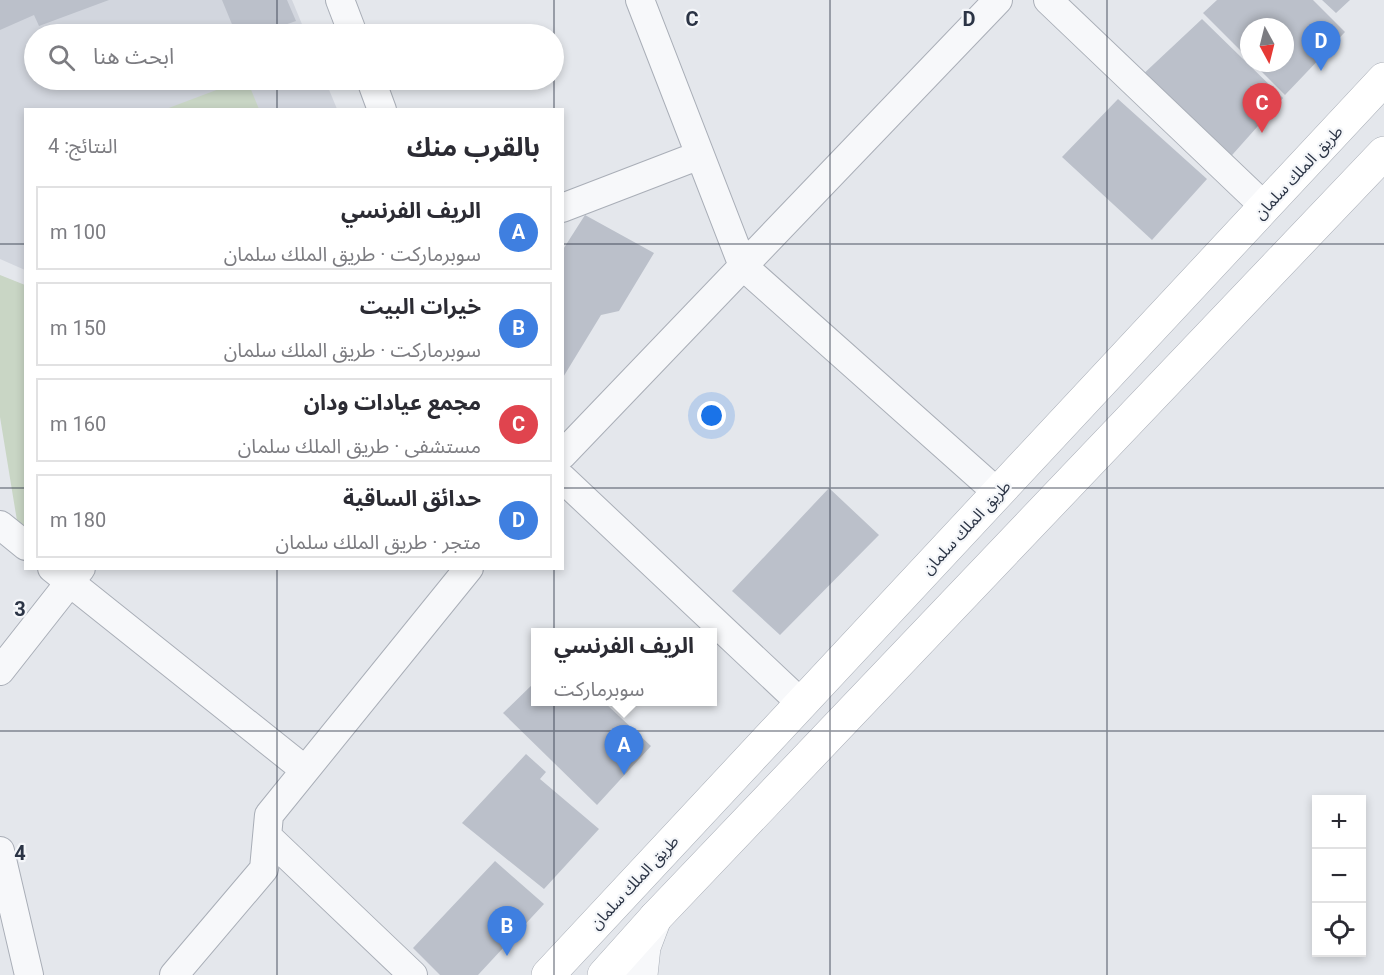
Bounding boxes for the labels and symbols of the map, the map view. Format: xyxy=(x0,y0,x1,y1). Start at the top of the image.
text: C xyxy=(685,7,699,31)
text: D xyxy=(963,7,976,31)
north arrow xyxy=(1240,18,1294,72)
pin: D xyxy=(1302,22,1340,71)
pin: C xyxy=(1242,84,1282,133)
street label: طريق الملك سلمان xyxy=(1250,121,1348,224)
your location xyxy=(697,401,726,430)
street label: طريق الملك سلمان xyxy=(918,476,1016,579)
text: 3 xyxy=(14,597,26,621)
pin: A xyxy=(604,726,644,775)
street label: طريق الملك سلمان xyxy=(586,831,684,934)
text: 4 xyxy=(14,841,26,865)
pin: B xyxy=(488,906,526,956)

